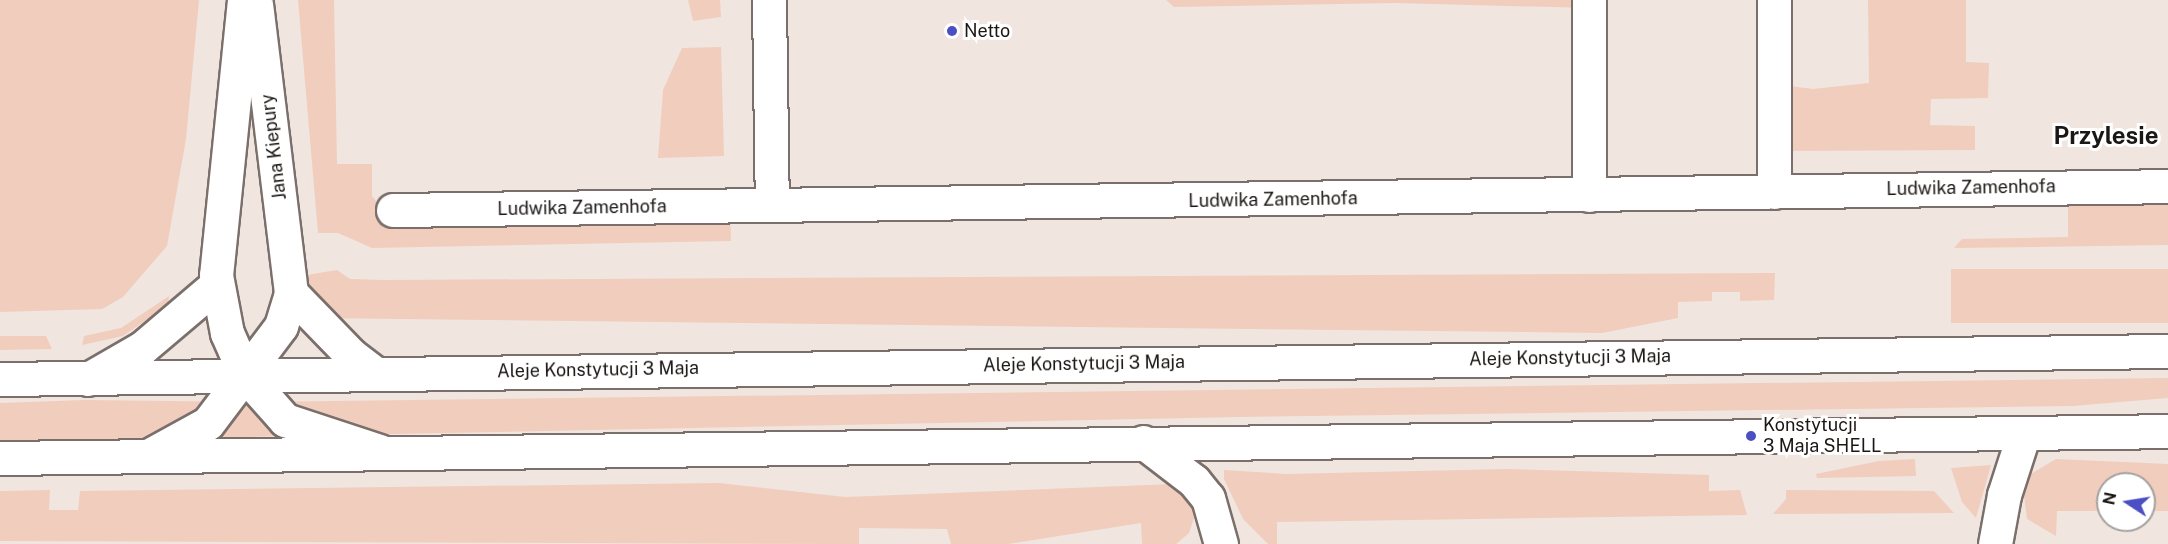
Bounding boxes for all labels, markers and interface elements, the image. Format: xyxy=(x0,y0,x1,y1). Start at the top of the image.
place label: Netto xyxy=(964,20,1010,42)
marker: Netto xyxy=(945,24,959,38)
street label: Jana Kiepury xyxy=(257,93,291,201)
district label: Przylesie xyxy=(2053,122,2159,150)
street label: Ludwika Zamenhofa xyxy=(1886,176,2056,200)
street label: Ludwika Zamenhofa xyxy=(1188,188,1358,212)
street label: Ludwika Zamenhofa xyxy=(497,196,667,220)
street label: Aleje Konstytucji 3 Maja xyxy=(1469,345,1671,371)
street label: Aleje Konstytucji 3 Maja xyxy=(983,351,1185,377)
street label: Aleje Konstytucji 3 Maja xyxy=(497,357,699,383)
place label: Konstytucji 3 Maja SHELL xyxy=(1763,415,1881,458)
marker: Konstytucji 3 Maja SHELL xyxy=(1744,429,1758,443)
north arrow xyxy=(2096,472,2156,532)
text: N xyxy=(2099,490,2120,507)

